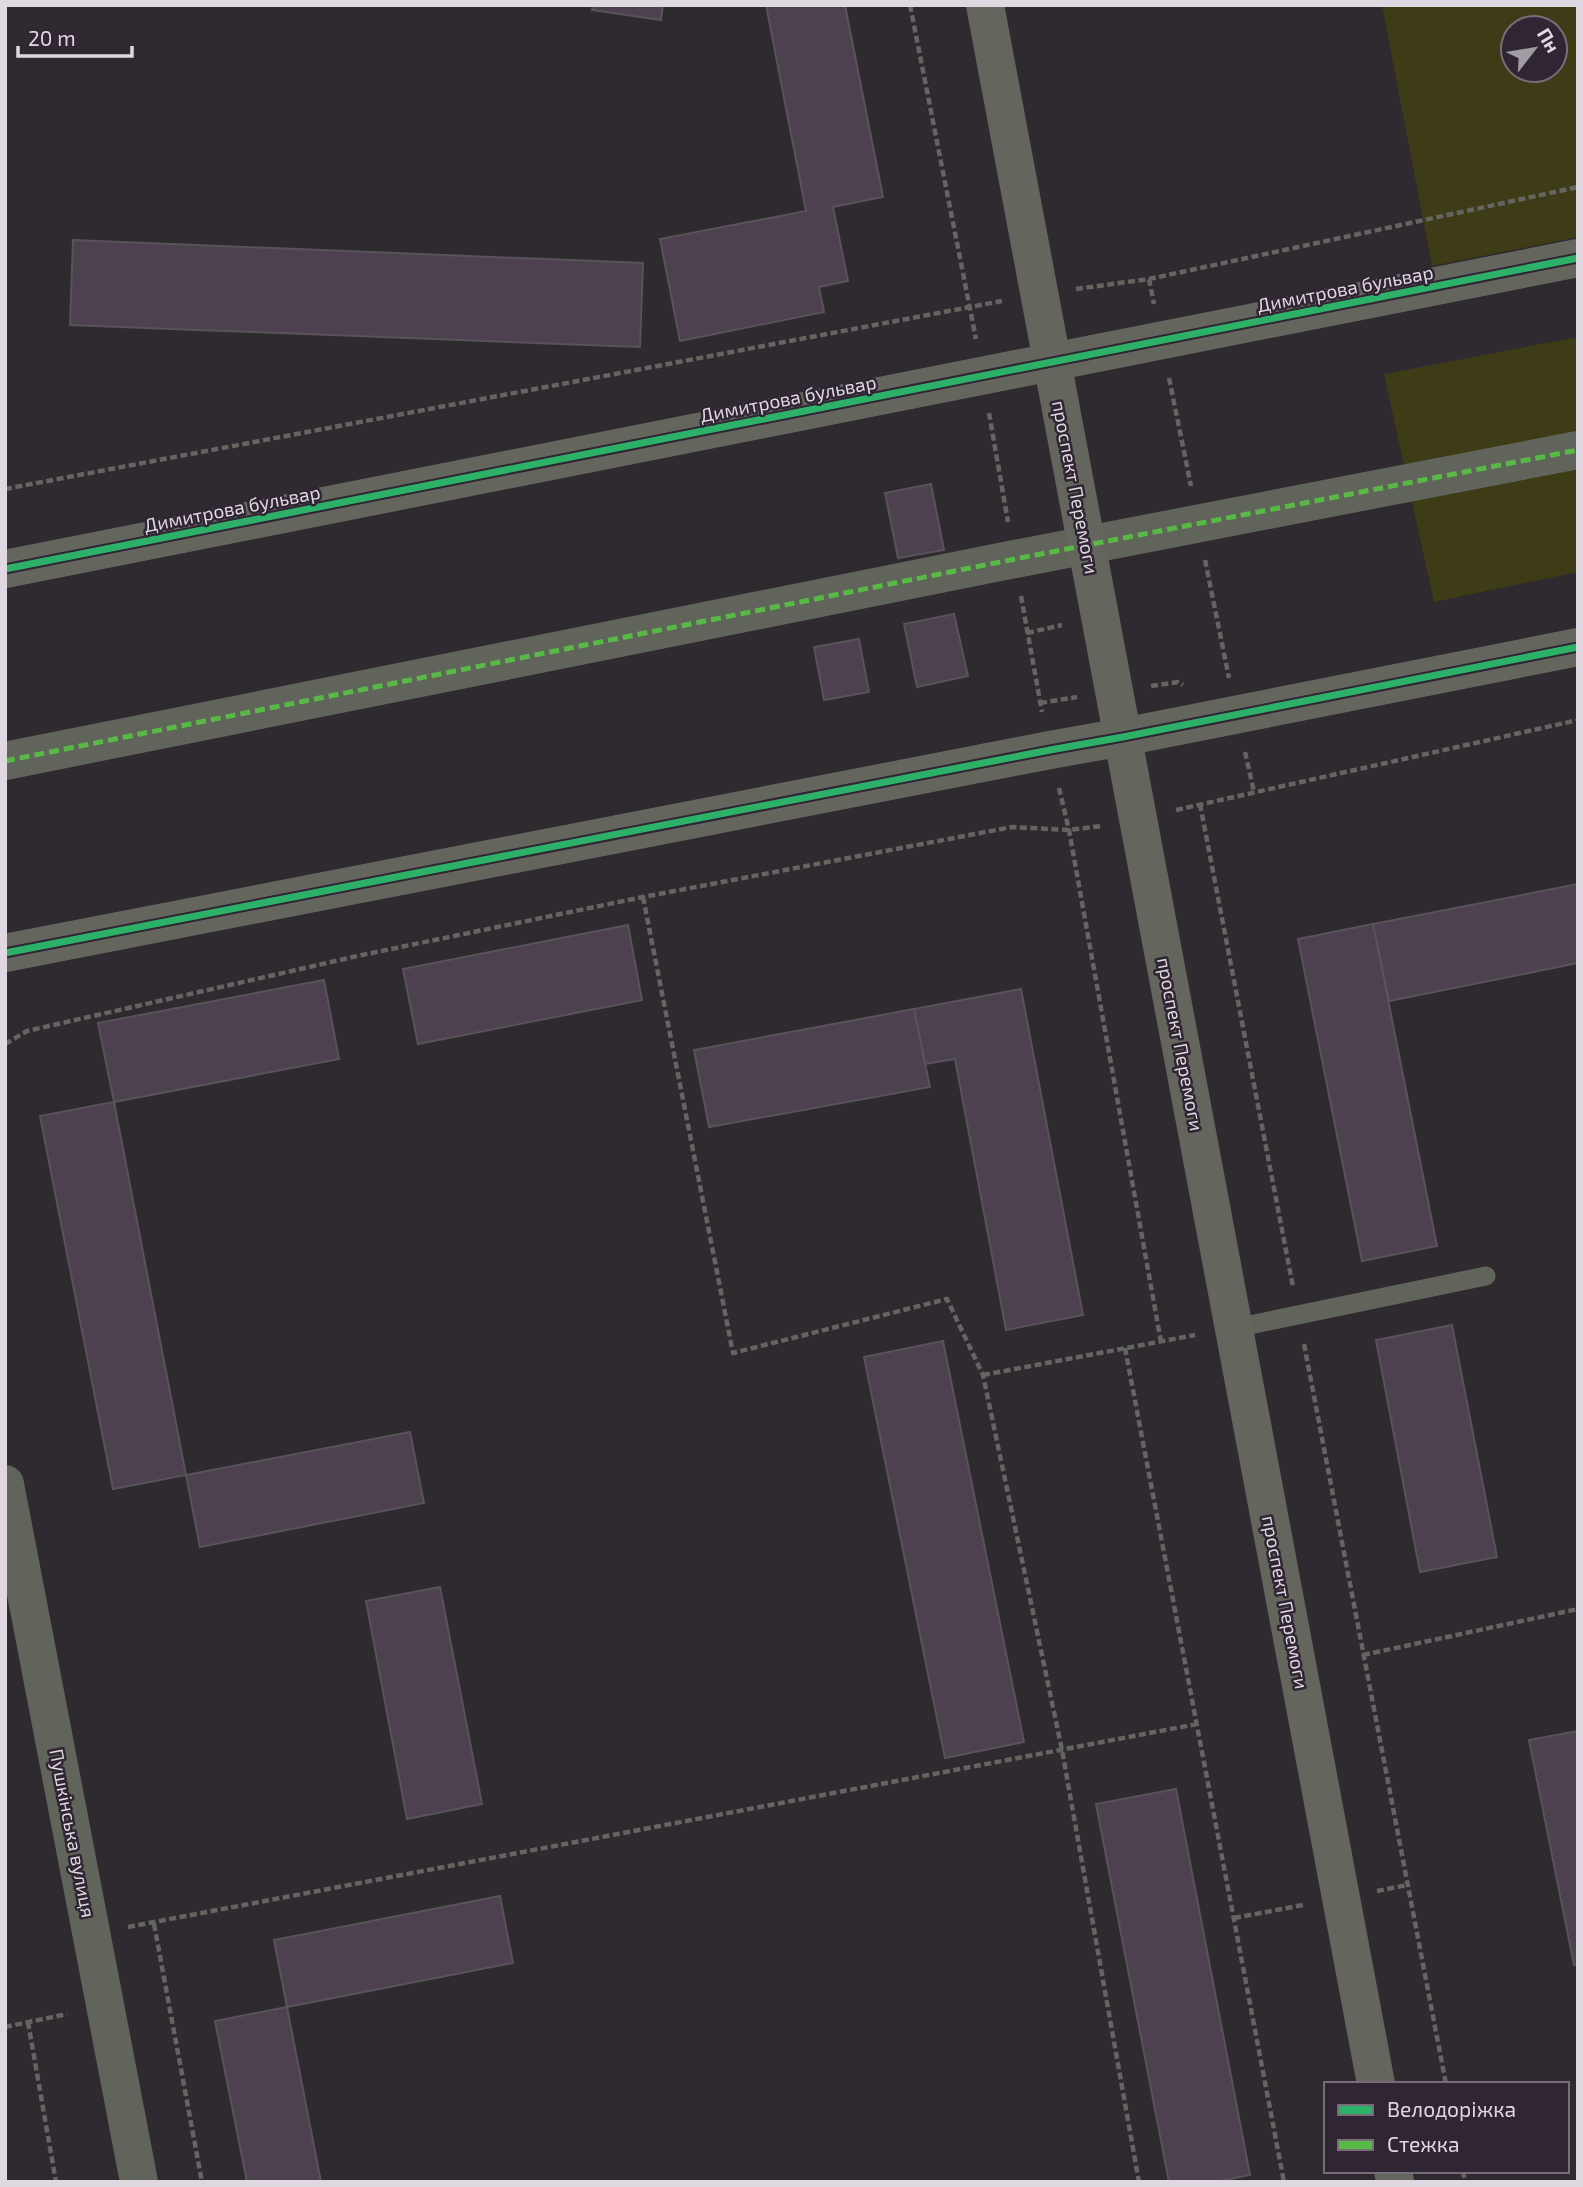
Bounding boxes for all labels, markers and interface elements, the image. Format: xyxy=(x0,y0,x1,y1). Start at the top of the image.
scale bar xyxy=(18,14,131,58)
north arrow xyxy=(1499,14,1569,84)
text: Пн xyxy=(1533,23,1565,56)
text: 20 m xyxy=(28,25,76,50)
street label: Димитрова бульвар xyxy=(1255,260,1435,317)
street label: Димитрова бульвар xyxy=(698,370,878,427)
street label: проспект Перемоги xyxy=(1048,398,1104,576)
street label: Димитрова бульвар xyxy=(142,480,322,537)
street label: проспект Перемоги xyxy=(1153,955,1209,1133)
street label: проспект Перемоги xyxy=(1258,1513,1314,1691)
street label: Пушкінська вулиця xyxy=(44,1747,101,1920)
legend xyxy=(1324,2082,1569,2173)
text: Велодоріжка xyxy=(1387,2096,1516,2121)
text: Стежка xyxy=(1387,2131,1460,2156)

